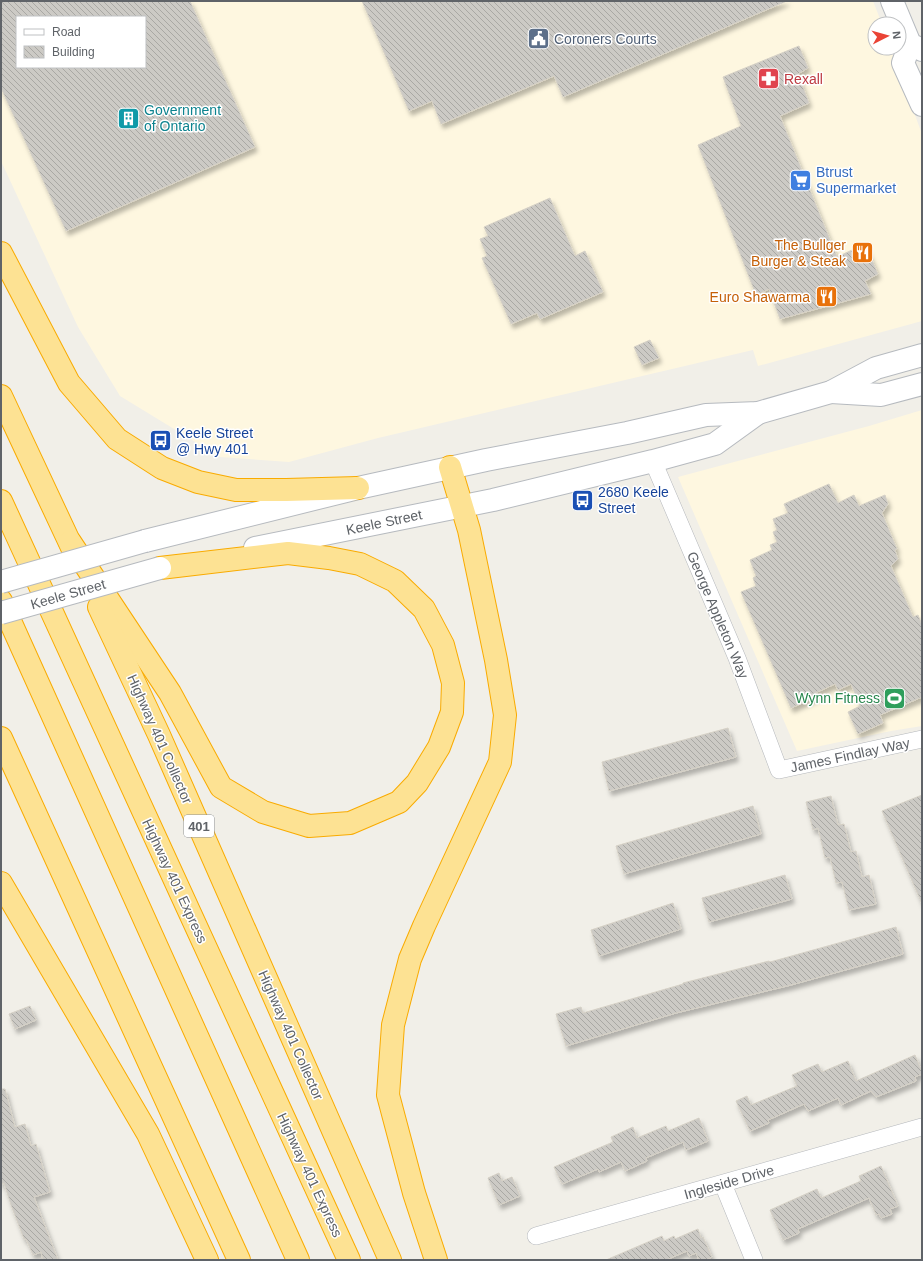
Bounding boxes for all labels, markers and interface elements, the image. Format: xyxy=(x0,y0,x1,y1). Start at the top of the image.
legend xyxy=(16,16,146,68)
north arrow xyxy=(867,16,907,56)
text: Road xyxy=(52,25,81,39)
public building icon: Coroners Courts xyxy=(526,26,552,52)
text: N xyxy=(891,30,903,40)
place label: Coroners Courts xyxy=(554,31,657,47)
text: Building xyxy=(52,45,95,59)
pharmacy icon: Rexall xyxy=(756,66,782,92)
place label: Rexall xyxy=(784,71,823,87)
place label: Government of Ontario xyxy=(144,102,221,134)
building icon: Government of Ontario xyxy=(115,105,141,131)
place label: Btrust Supermarket xyxy=(816,164,896,196)
supermarket icon: Btrust Supermarket xyxy=(787,167,813,193)
place label: The Bullger Burger & Steak xyxy=(751,237,847,269)
restaurant icon: The Bullger Burger & Steak xyxy=(849,240,875,266)
restaurant icon: Euro Shawarma xyxy=(813,284,839,310)
place label: Euro Shawarma xyxy=(710,289,810,305)
place label: Keele Street @ Hwy 401 xyxy=(176,425,253,457)
bus stop icon: Keele Street @ Hwy 401 xyxy=(148,428,174,454)
place label: 2680 Keele Street xyxy=(598,484,669,516)
bus stop icon: 2680 Keele Street xyxy=(569,487,595,513)
street label: Keele Street xyxy=(345,506,423,538)
street label: George Appleton Way xyxy=(684,549,752,681)
street label: Keele Street xyxy=(29,576,107,612)
street label: Highway 401 Collector xyxy=(124,672,196,807)
sports icon: Wynn Fitness xyxy=(882,685,908,711)
place label: Wynn Fitness xyxy=(795,690,880,706)
street label: James Findlay Way xyxy=(789,735,911,775)
road number: 401 xyxy=(184,815,214,837)
street label: Highway 401 Express xyxy=(139,816,211,946)
street label: Highway 401 Collector xyxy=(255,968,327,1103)
street label: Highway 401 Express xyxy=(274,1110,346,1240)
street label: Ingleside Drive xyxy=(682,1161,776,1202)

